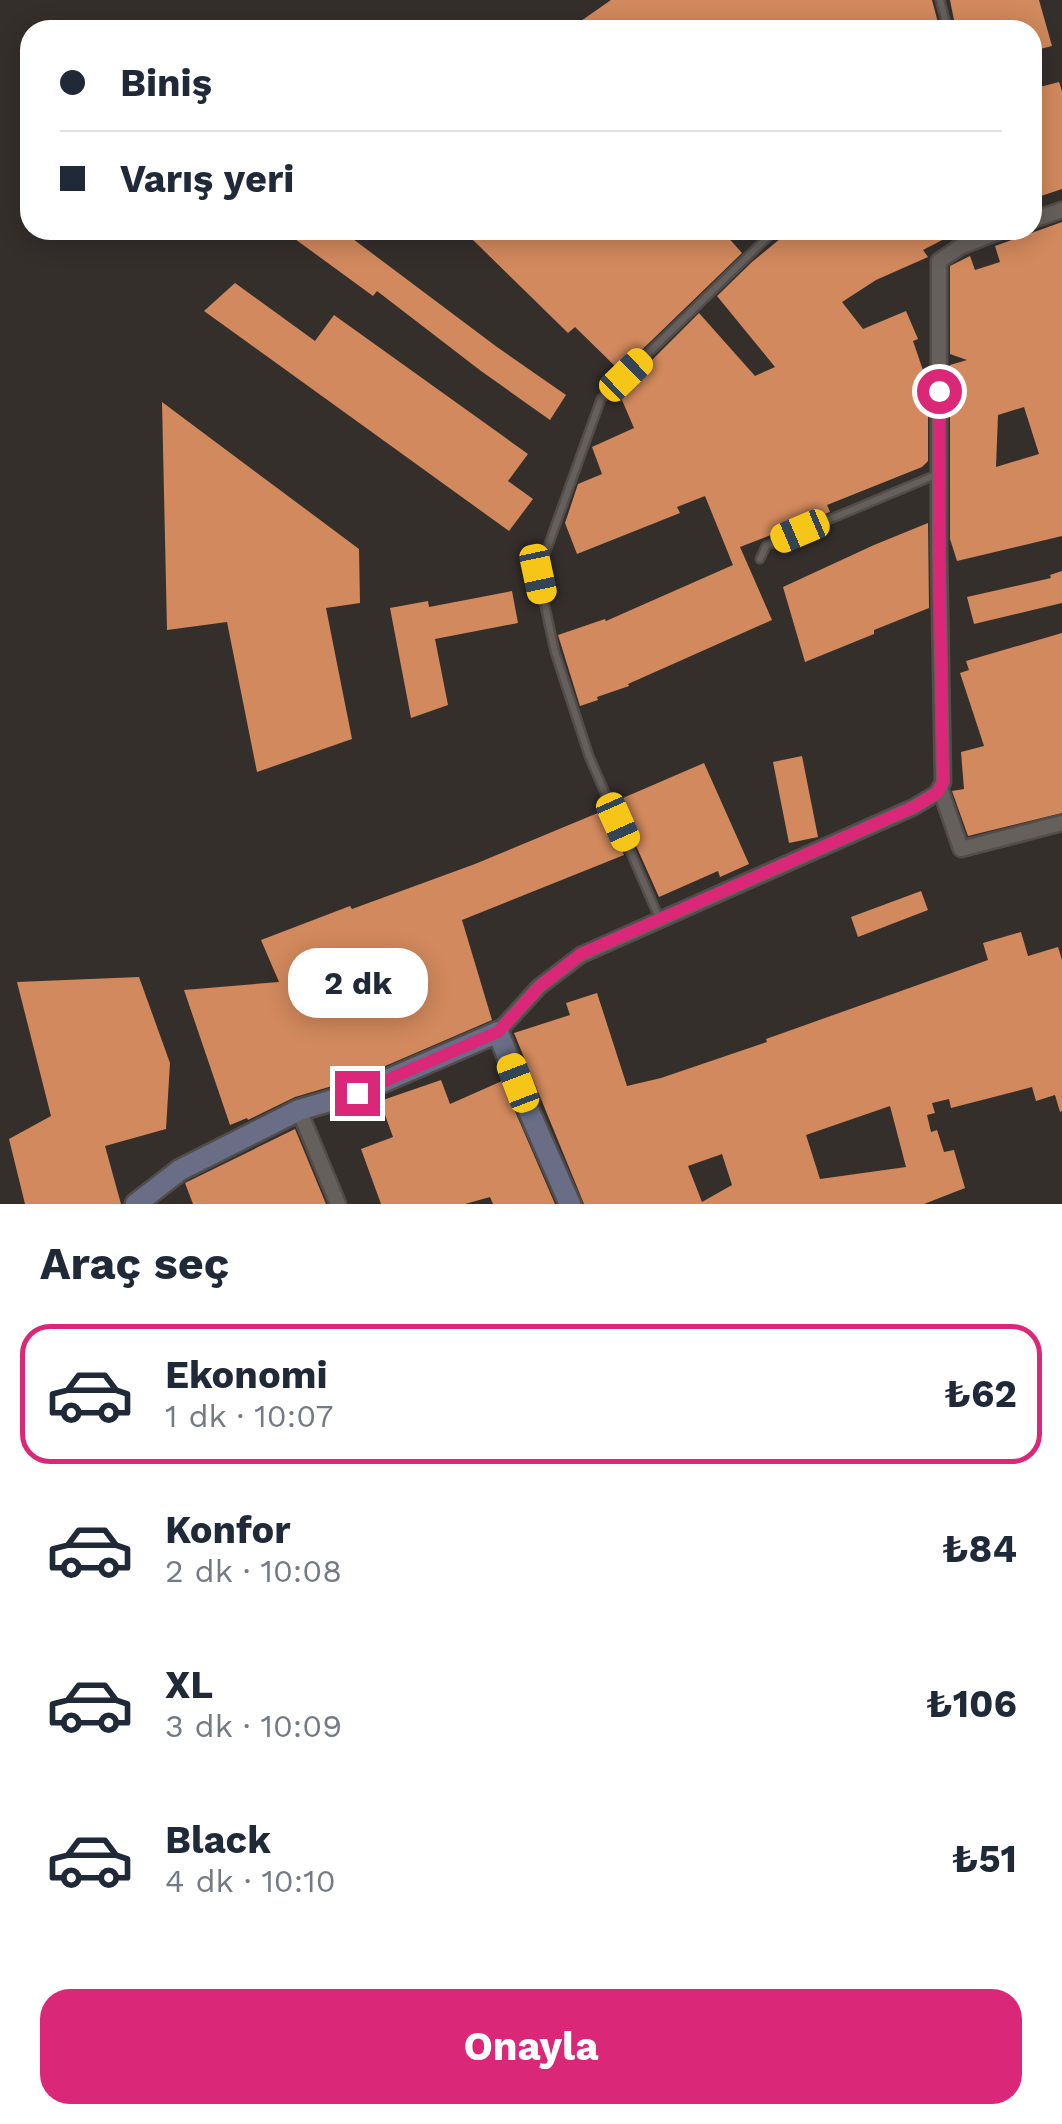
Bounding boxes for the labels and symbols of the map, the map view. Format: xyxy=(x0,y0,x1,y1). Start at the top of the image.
car xyxy=(594,343,658,407)
route start xyxy=(917,369,962,414)
car xyxy=(767,505,833,557)
car xyxy=(517,542,559,606)
car xyxy=(592,788,644,856)
callout: 2 dk xyxy=(287,948,427,1018)
car xyxy=(493,1050,543,1116)
route end xyxy=(335,1071,380,1116)

